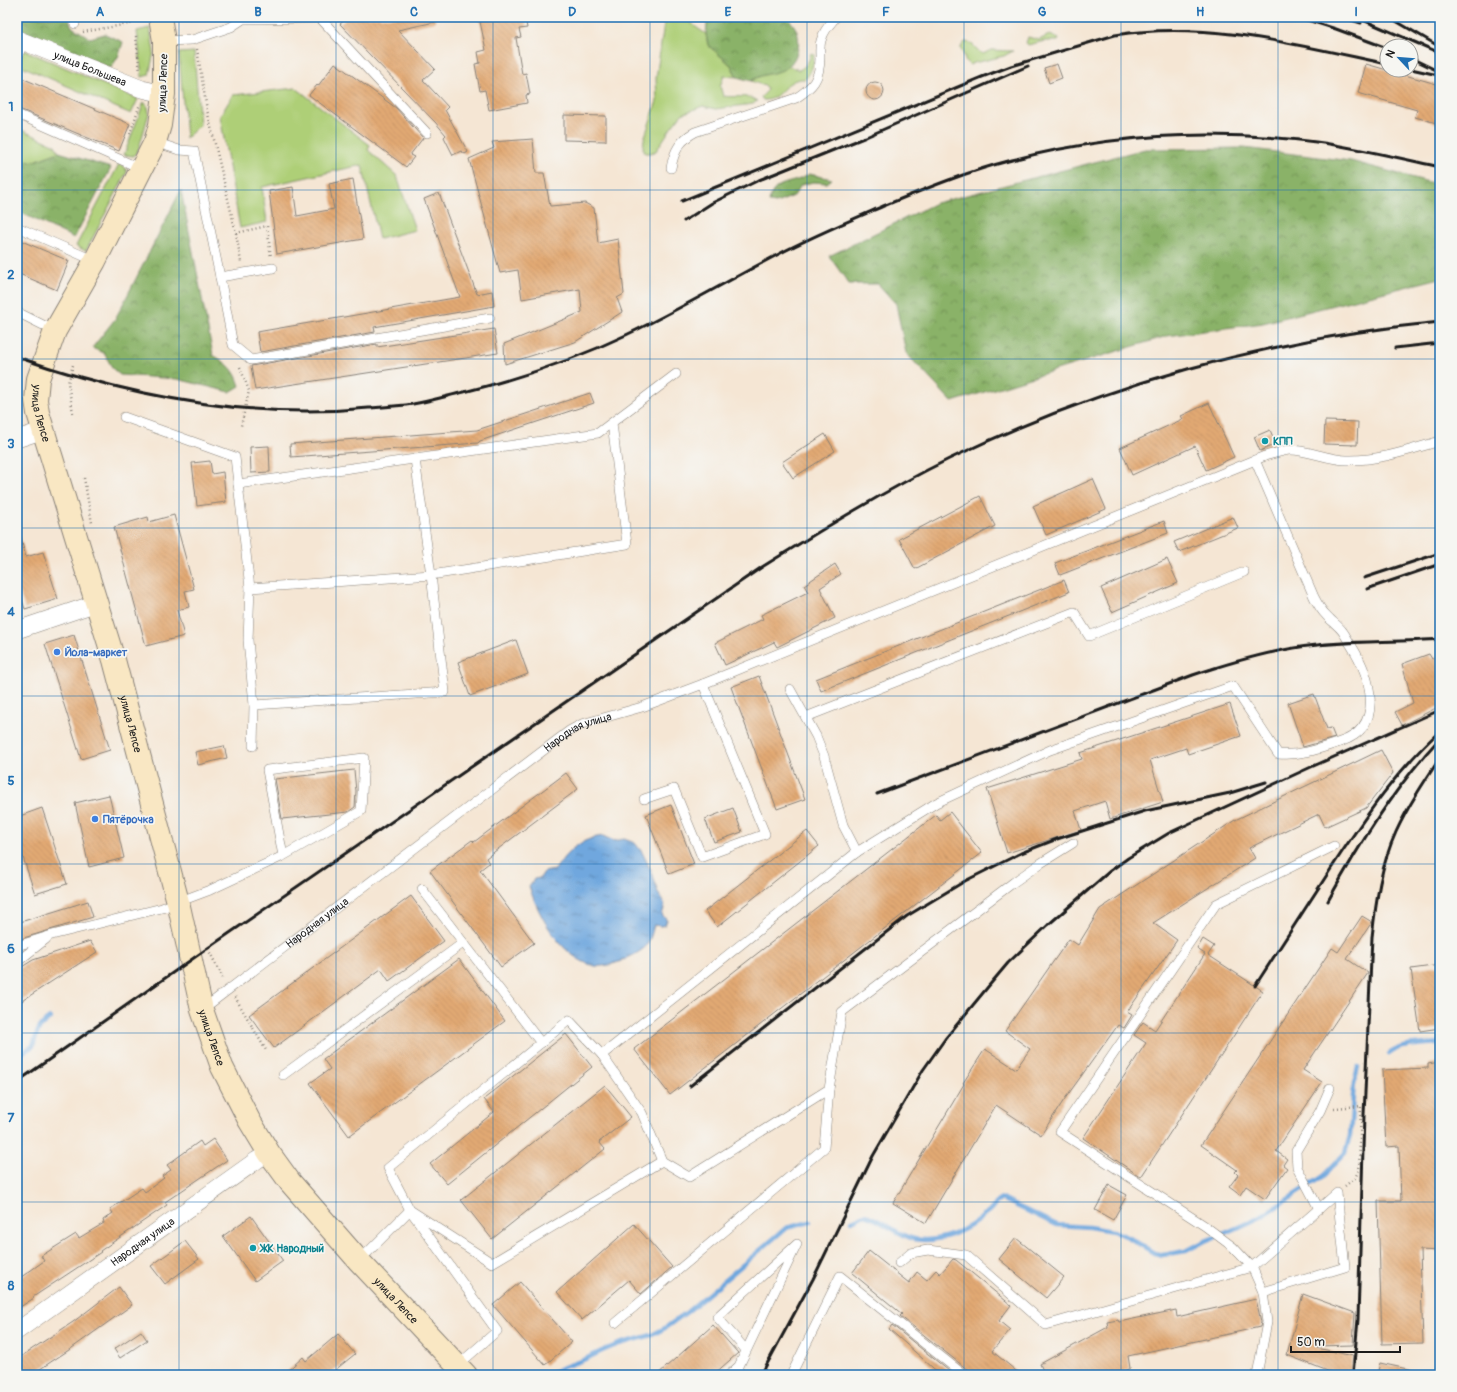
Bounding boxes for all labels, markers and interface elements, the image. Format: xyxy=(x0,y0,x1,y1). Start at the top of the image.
text: A xyxy=(96,4,105,20)
text: B xyxy=(254,4,262,20)
text: C xyxy=(410,4,418,20)
text: D xyxy=(568,4,576,20)
text: E xyxy=(725,4,732,20)
text: F xyxy=(882,4,890,20)
text: G xyxy=(1038,4,1047,20)
text: H xyxy=(1196,4,1204,20)
text: I xyxy=(1354,4,1358,20)
north arrow xyxy=(1379,38,1419,78)
text: N xyxy=(1383,47,1398,60)
street label: улица Большева xyxy=(51,48,129,89)
street label: улица Лепсе xyxy=(155,53,171,113)
text: 1 xyxy=(8,99,14,115)
text: 2 xyxy=(7,267,15,283)
street label: улица Лепсе xyxy=(30,383,53,444)
place label: КПП xyxy=(1273,435,1293,448)
text: 3 xyxy=(7,436,15,452)
marker: КПП xyxy=(1260,436,1270,446)
text: 4 xyxy=(7,604,15,620)
place label: Йола-маркет xyxy=(65,646,128,659)
marker: Йола-маркет xyxy=(52,647,62,657)
street label: улица Лепсе xyxy=(117,693,145,754)
street label: Народная улица xyxy=(541,709,613,755)
text: 5 xyxy=(7,773,15,789)
place label: Пятёрочка xyxy=(103,813,154,826)
marker: Пятёрочка xyxy=(90,814,100,824)
street label: Народная улица xyxy=(283,895,351,951)
text: 6 xyxy=(7,941,15,957)
street label: улица Лепсе xyxy=(196,1007,228,1068)
text: 7 xyxy=(8,1110,15,1126)
street label: Народная улица xyxy=(108,1214,177,1269)
place label: ЖК Народный xyxy=(259,1242,324,1255)
marker: ЖК Народный xyxy=(248,1243,258,1253)
street label: улица Лепсе xyxy=(371,1274,421,1327)
text: 8 xyxy=(8,1278,15,1294)
scale bar xyxy=(1291,1328,1400,1354)
text: 50 m xyxy=(1297,1335,1325,1350)

